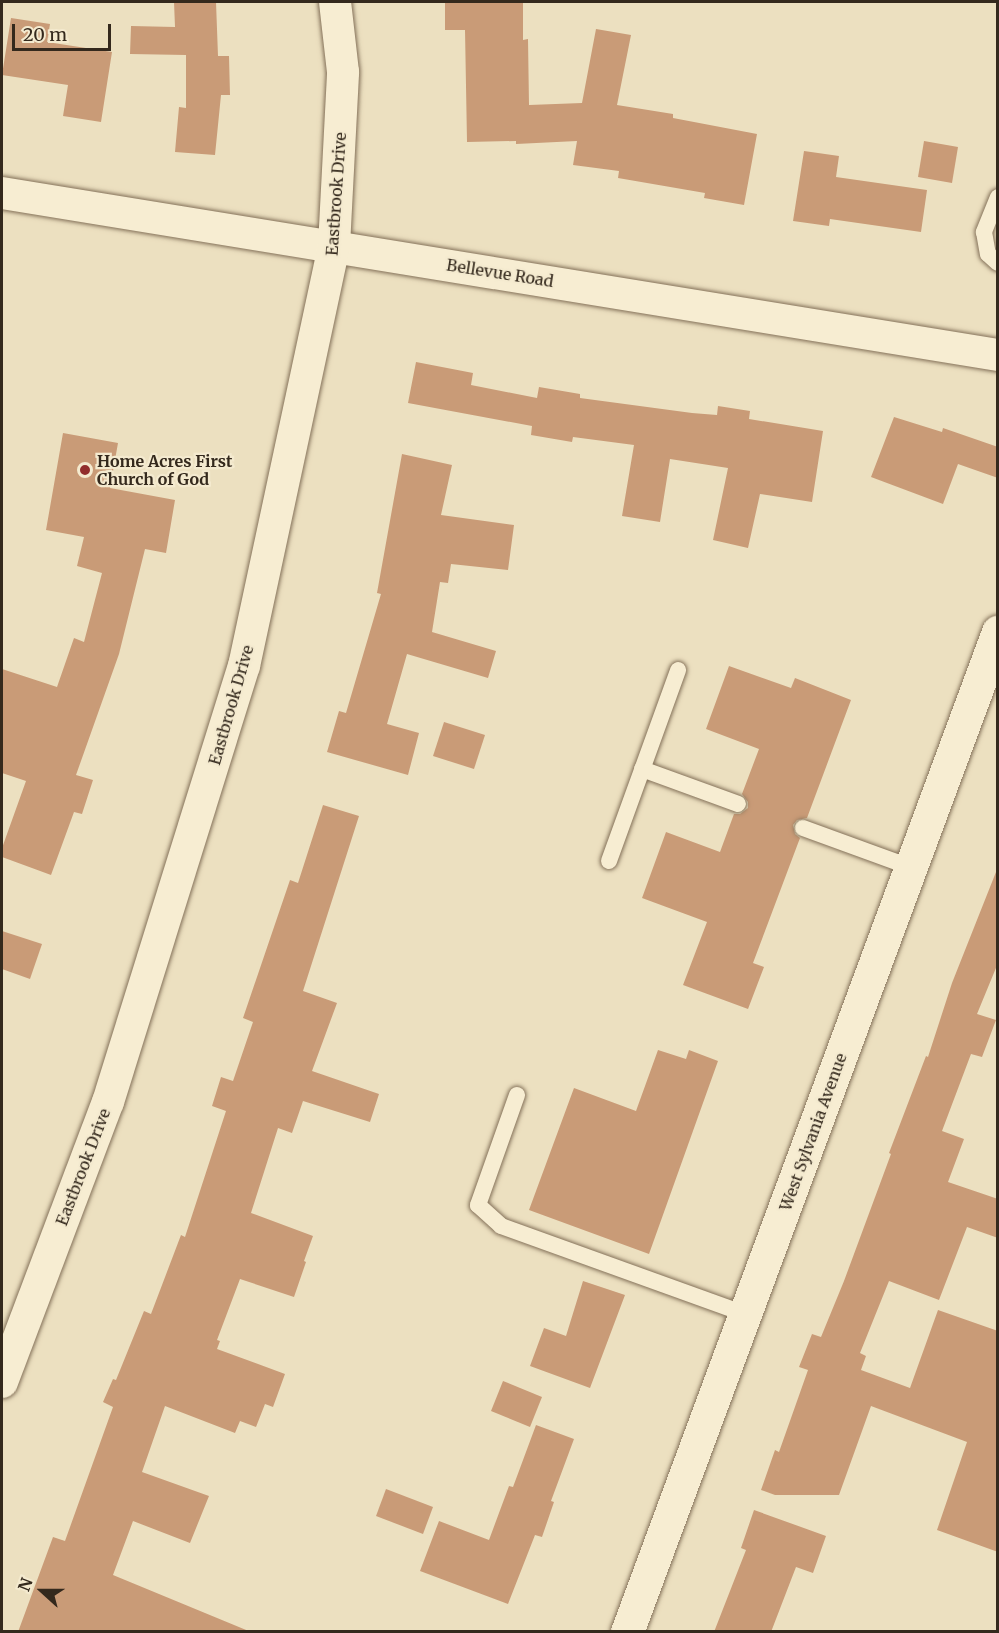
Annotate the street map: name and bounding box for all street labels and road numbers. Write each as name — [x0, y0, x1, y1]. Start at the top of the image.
street label: Eastbrook Drive — [322, 132, 350, 256]
street label: Bellevue Road — [445, 255, 555, 291]
street label: Eastbrook Drive — [205, 643, 257, 767]
street label: West Sylvania Avenue — [776, 1051, 850, 1213]
street label: Eastbrook Drive — [52, 1106, 114, 1228]

